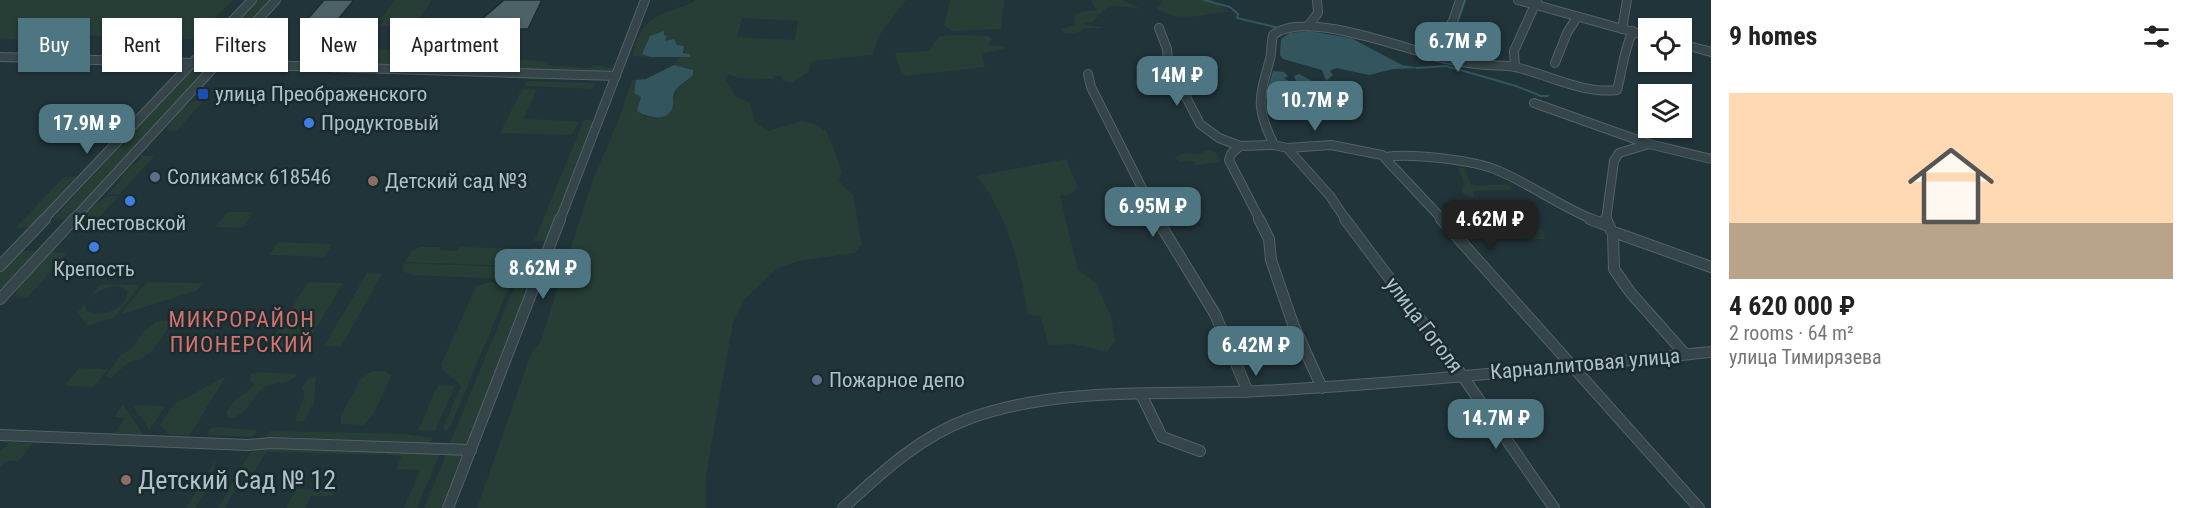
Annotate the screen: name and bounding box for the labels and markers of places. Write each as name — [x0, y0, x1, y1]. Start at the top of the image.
pin: 6.7M ₽ — [1409, 22, 1507, 73]
pin: 14M ₽ — [1135, 56, 1219, 107]
pin: 10.7M ₽ — [1260, 81, 1370, 132]
place label: улица Преображенского — [215, 82, 427, 106]
marker: улица Преображенского — [196, 87, 210, 101]
pin: 17.9M ₽ — [32, 104, 142, 155]
place label: Продуктовый — [321, 111, 439, 135]
marker: Продуктовый — [302, 116, 316, 130]
place label: Соликамск 618546 — [167, 165, 331, 189]
place label: Детский сад №3 — [385, 169, 528, 193]
marker: Соликамск 618546 — [148, 170, 162, 184]
marker: Детский сад №3 — [366, 174, 380, 188]
pin: 6.95M ₽ — [1098, 187, 1208, 238]
marker: Клестовской — [123, 194, 137, 208]
pin: 4.62M ₽ — [1435, 200, 1545, 251]
place label: Клестовской — [74, 211, 186, 235]
marker: Крепость — [87, 240, 101, 254]
pin: 8.62M ₽ — [488, 249, 598, 300]
place label: Крепость — [53, 257, 135, 281]
pin: 6.42M ₽ — [1201, 326, 1311, 377]
place label: Пожарное депо — [829, 368, 965, 392]
marker: Пожарное депо — [810, 373, 824, 387]
pin: 14.7M ₽ — [1441, 399, 1551, 450]
place label: Детский Сад № 12 — [138, 465, 336, 495]
marker: Детский Сад № 12 — [119, 473, 133, 487]

